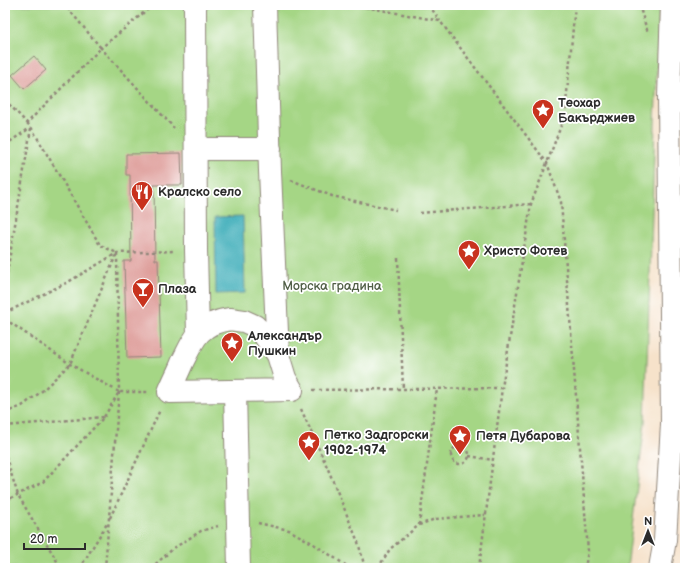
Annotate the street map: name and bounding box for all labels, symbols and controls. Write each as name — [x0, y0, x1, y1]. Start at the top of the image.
place label: Теохар Бакърджиев — [558, 95, 635, 126]
place icon: Теохар Бакърджиев — [530, 97, 556, 130]
restaurant icon: Кралско село — [129, 179, 155, 212]
place label: Кралско село — [158, 184, 241, 200]
place icon: Христо Фотев — [456, 238, 482, 271]
place label: Христо Фотев — [483, 243, 567, 259]
bar icon: Плаза — [130, 276, 156, 309]
park label: Морска градина — [282, 278, 382, 294]
place label: Плаза — [158, 281, 197, 297]
place label: Александър Пушкин — [247, 328, 322, 359]
place icon: Александър Пушкин — [219, 330, 245, 363]
place icon: Петя Дубарова — [447, 423, 473, 456]
place label: Петко Задгорски 1902-1974 — [324, 427, 429, 458]
place label: Петя Дубарова — [476, 428, 571, 444]
place icon: Петко Задгорски 1902-1974 — [296, 429, 322, 462]
north arrow — [628, 511, 668, 551]
text: N — [644, 515, 652, 528]
scale bar — [24, 525, 85, 551]
text: 20 m — [30, 532, 57, 547]

